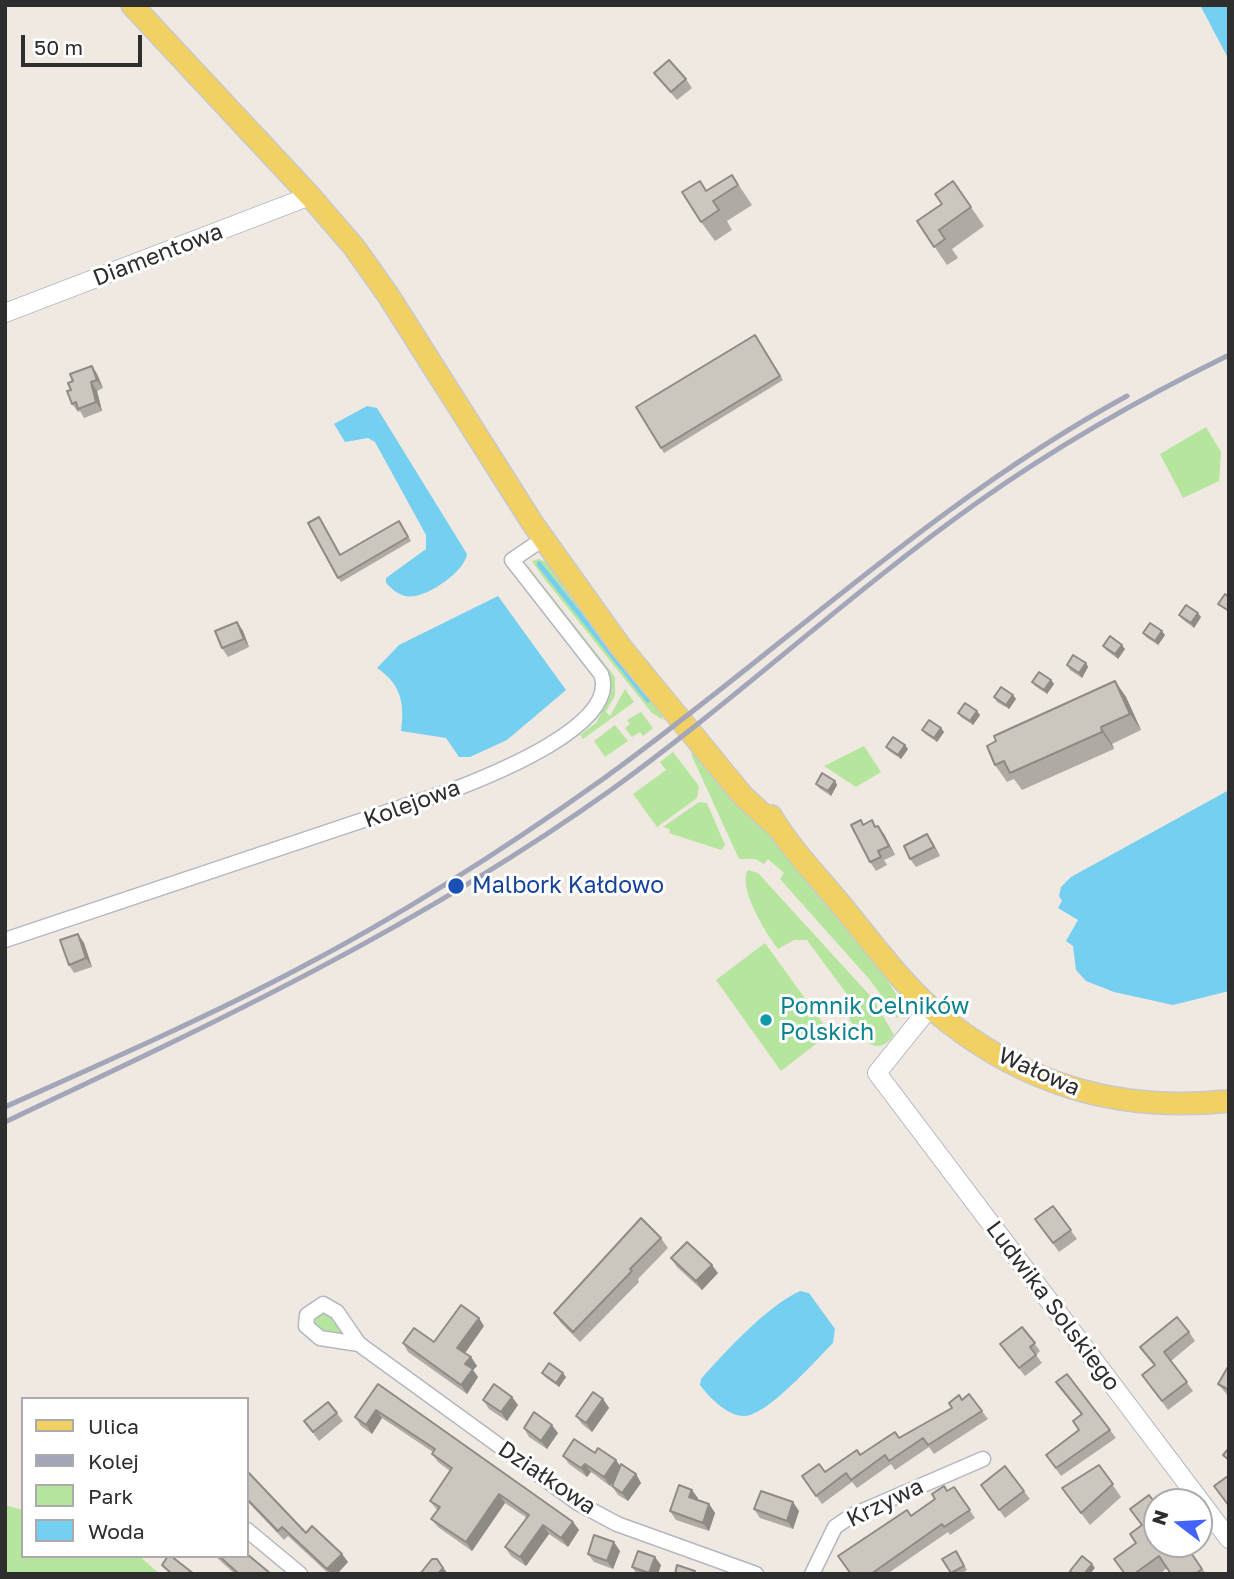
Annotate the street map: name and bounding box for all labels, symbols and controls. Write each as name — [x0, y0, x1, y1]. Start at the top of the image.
scale bar — [24, 21, 145, 65]
text: 50 m — [34, 34, 83, 60]
street label: Diamentowa — [89, 218, 227, 292]
street label: Kolejowa — [360, 774, 464, 834]
place label: Malbork Kałdowo — [472, 872, 664, 900]
marker: Malbork Kałdowo — [446, 876, 466, 896]
place label: Pomnik Celników Polskich — [780, 993, 969, 1047]
marker: Pomnik Celników Polskich — [758, 1012, 774, 1028]
street label: Wałowa — [994, 1042, 1084, 1102]
street label: Ludwika Solskiego — [980, 1216, 1126, 1396]
legend — [21, 1397, 248, 1558]
text: Ulica — [88, 1413, 139, 1439]
street label: Działkowa — [493, 1435, 601, 1521]
text: Kolej — [88, 1448, 139, 1474]
street label: Krzywa — [842, 1473, 928, 1533]
text: Park — [88, 1483, 133, 1509]
north arrow — [1143, 1488, 1213, 1558]
text: N — [1146, 1507, 1172, 1528]
text: Woda — [88, 1518, 145, 1544]

